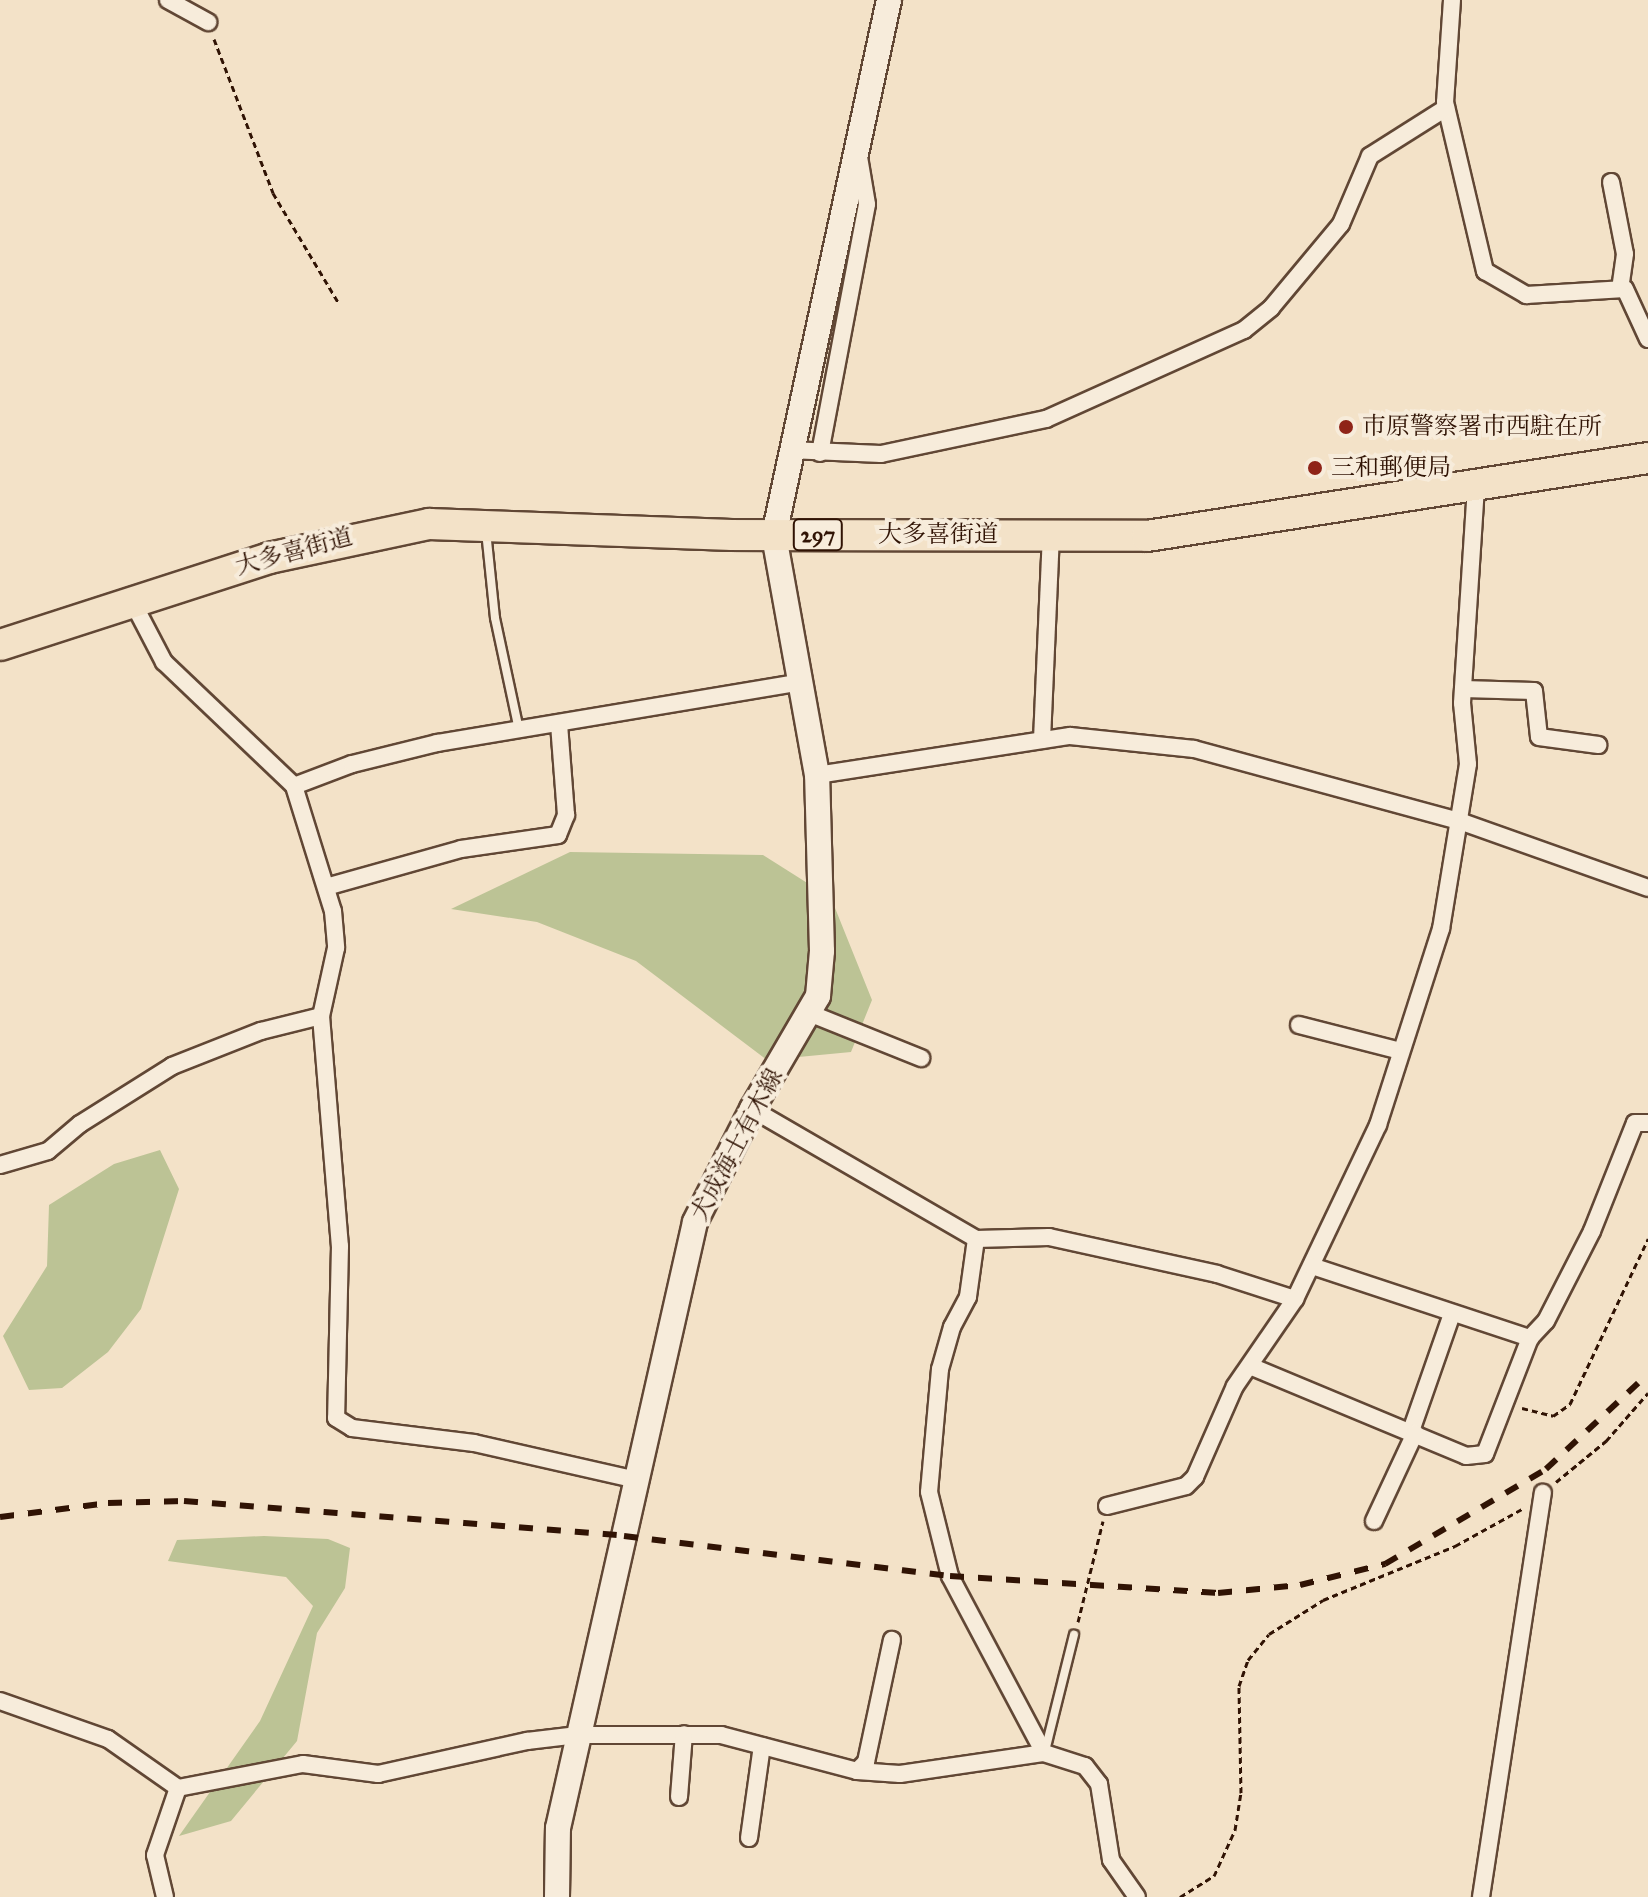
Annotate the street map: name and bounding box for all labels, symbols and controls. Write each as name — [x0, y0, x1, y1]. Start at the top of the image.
place label: 市原警察署市西駐在所 — [1362, 413, 1602, 441]
marker: 市原警察署市西駐在所 — [1337, 418, 1355, 436]
place label: 三和郵便局 — [1331, 454, 1451, 482]
marker: 三和郵便局 — [1306, 459, 1324, 477]
road number: 297 — [792, 517, 844, 553]
street label: 大多喜街道 — [878, 521, 998, 549]
street label: 大多喜街道 — [232, 523, 356, 581]
street label: 犬成海士有木線 — [685, 1064, 789, 1226]

